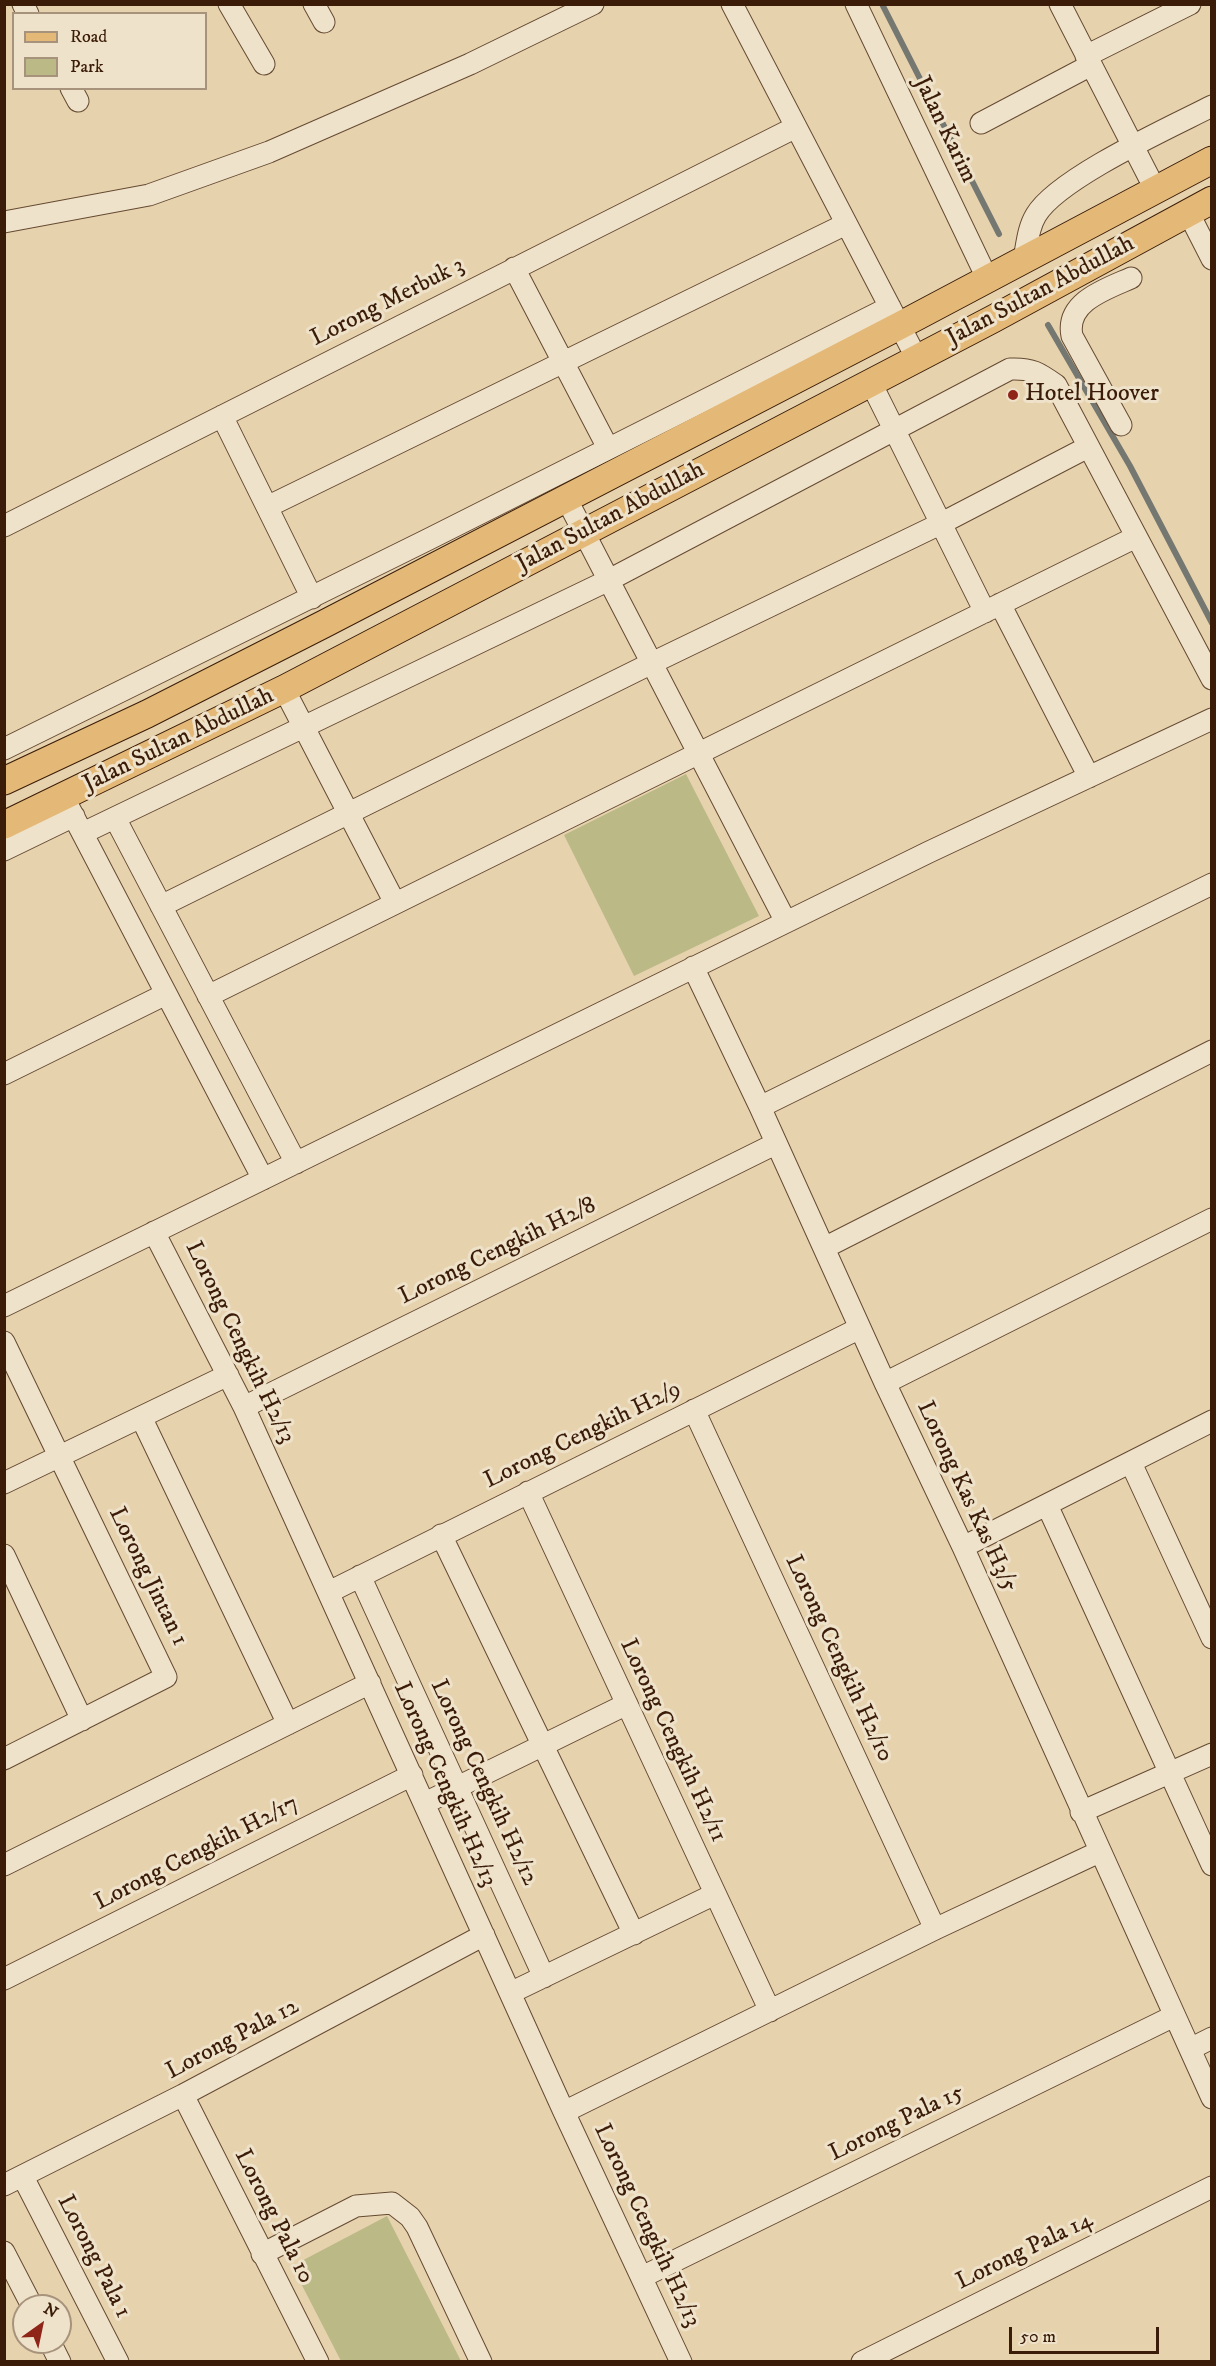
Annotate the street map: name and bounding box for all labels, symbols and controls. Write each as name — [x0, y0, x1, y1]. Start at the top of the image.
legend — [12, 12, 207, 90]
text: Road — [70, 26, 107, 48]
text: Park — [70, 56, 104, 78]
street label: Jalan Karim — [906, 72, 982, 188]
street label: Jalan Sultan Abdullah — [942, 230, 1140, 354]
street label: Lorong Merbuk 3 — [307, 252, 469, 354]
place label: Hotel Hoover — [1025, 381, 1159, 409]
marker: Hotel Hoover — [1006, 388, 1020, 402]
street label: Jalan Sultan Abdullah — [512, 456, 710, 580]
street label: Jalan Sultan Abdullah — [79, 682, 279, 800]
street label: Lorong Cengkih H2/8 — [395, 1192, 601, 1312]
street label: Lorong Cengkih H2/13 — [178, 1237, 300, 1449]
street label: Lorong Cengkih H2/9 — [480, 1376, 686, 1496]
street label: Lorong Kas Kas H3/5 — [909, 1397, 1023, 1597]
street label: Lorong Jintan 1 — [101, 1503, 193, 1651]
street label: Lorong Cengkih H2/10 — [777, 1551, 899, 1767]
street label: Lorong Cengkih H2/11 — [612, 1635, 732, 1847]
street label: Lorong Cengkih H2/12 — [423, 1675, 543, 1891]
street label: Lorong Cengkih H2/13 — [386, 1678, 502, 1892]
street label: Lorong Cengkih H2/17 — [90, 1790, 304, 1918]
street label: Lorong Pala 12 — [162, 1993, 304, 2087]
street label: Lorong Pala 15 — [825, 2079, 969, 2169]
street label: Lorong Cengkih H2/13 — [586, 2120, 706, 2332]
street label: Lorong Pala 10 — [227, 2145, 319, 2289]
street label: Lorong Pala 1 — [50, 2191, 136, 2323]
street label: Lorong Pala 14 — [952, 2207, 1098, 2297]
north arrow — [12, 2294, 72, 2354]
text: N — [40, 2299, 62, 2323]
scale bar — [1012, 2315, 1162, 2353]
text: 50 m — [1020, 2326, 1056, 2348]

